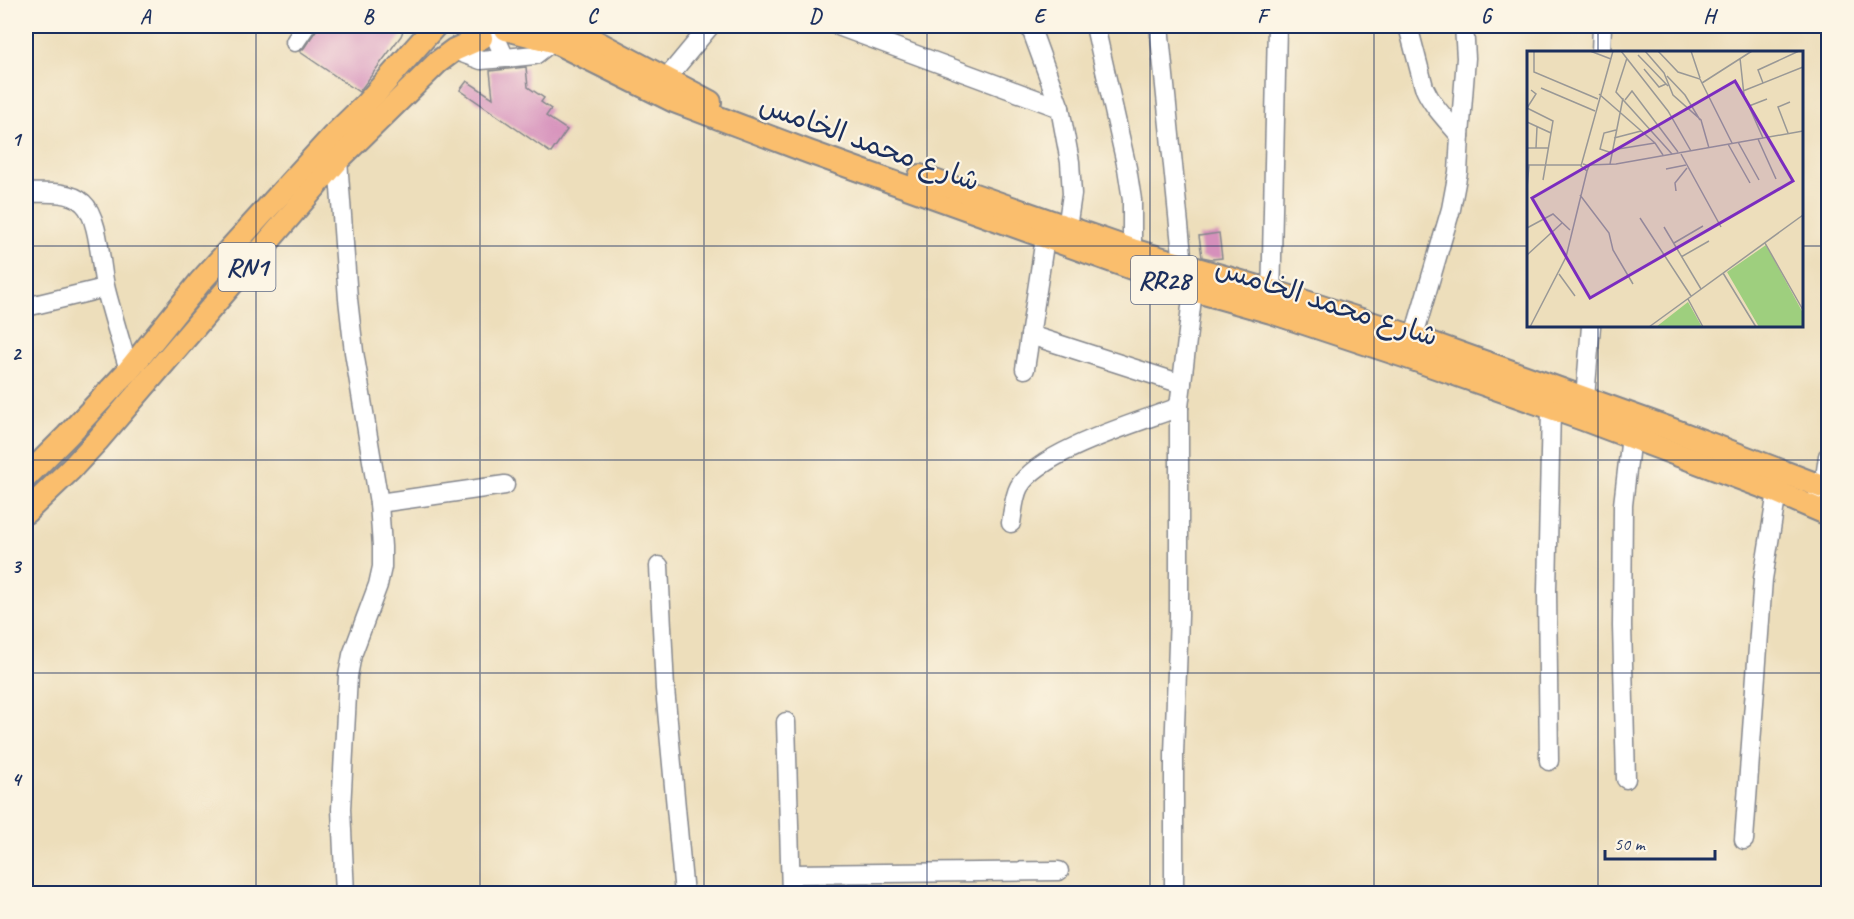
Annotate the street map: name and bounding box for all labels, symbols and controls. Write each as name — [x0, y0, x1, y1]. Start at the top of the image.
text: A — [140, 4, 152, 29]
text: B — [363, 4, 375, 29]
text: C — [587, 4, 599, 29]
text: D — [809, 4, 823, 29]
text: E — [1034, 4, 1048, 29]
text: F — [1257, 4, 1271, 29]
text: G — [1481, 4, 1494, 29]
text: H — [1703, 4, 1718, 29]
inset map — [1527, 51, 1803, 327]
street label: شارع محمد الخامس — [754, 86, 985, 200]
text: 1 — [12, 127, 23, 152]
road number: RN1 — [218, 243, 276, 291]
street label: شارع محمد الخامس — [1211, 249, 1442, 356]
road number: RR28 — [1131, 256, 1197, 304]
text: 2 — [12, 341, 23, 366]
text: 3 — [12, 554, 23, 579]
text: 4 — [12, 767, 24, 792]
scale bar — [1605, 823, 1714, 861]
text: 50 m — [1614, 833, 1647, 855]

